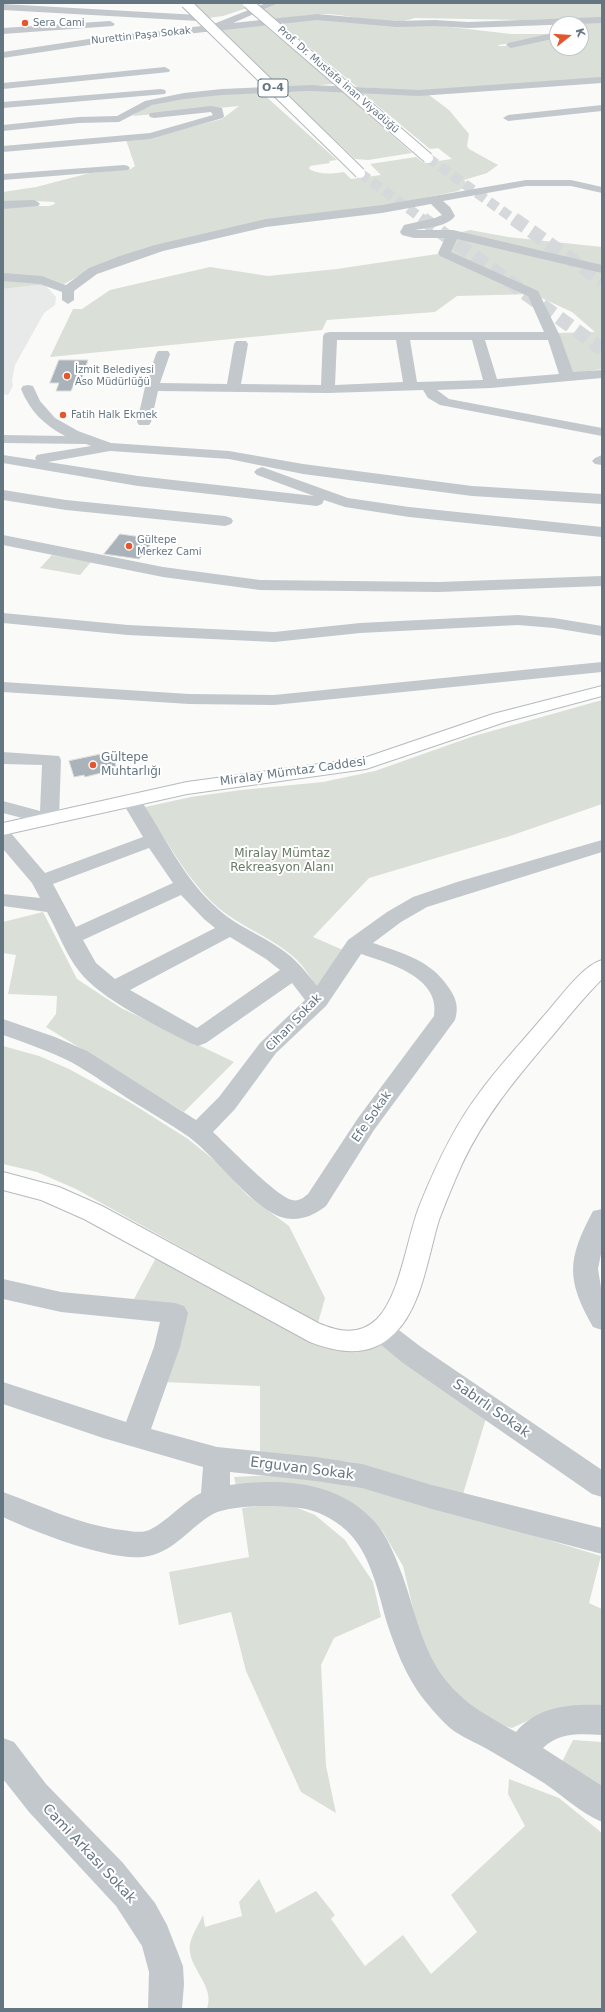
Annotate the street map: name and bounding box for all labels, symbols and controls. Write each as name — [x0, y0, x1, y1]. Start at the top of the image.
north arrow — [549, 16, 589, 56]
place label: Sera Cami — [33, 17, 85, 29]
marker: Sera Cami — [20, 18, 30, 28]
street label: Prof. Dr. Mustafa İnan Viyadüğü — [275, 24, 401, 136]
street label: Nurettin Paşa Sokak — [91, 25, 191, 47]
text: K — [573, 27, 587, 39]
road number: O-4 — [258, 79, 288, 97]
place label: İzmit Belediyesi Aso Müdürlüğü — [75, 364, 154, 388]
marker: İzmit Belediyesi Aso Müdürlüğü — [62, 371, 72, 381]
place label: Fatih Halk Ekmek — [71, 409, 157, 421]
marker: Fatih Halk Ekmek — [58, 410, 68, 420]
place label: Gültepe Merkez Cami — [137, 534, 202, 558]
marker: Gültepe Merkez Cami — [124, 541, 134, 551]
place label: Gültepe Muhtarlığı — [101, 751, 161, 779]
street label: Miralay Mümtaz Caddesi — [219, 755, 367, 789]
marker: Gültepe Muhtarlığı — [88, 760, 98, 770]
park label: Miralay Mümtaz Rekreasyon Alanı — [230, 847, 334, 875]
street label: Cihan Sokak — [263, 991, 325, 1055]
street label: Efe Sokak — [349, 1089, 395, 1145]
street label: Sabırlı Sokak — [449, 1376, 533, 1442]
street label: Erguvan Sokak — [249, 1454, 355, 1484]
street label: Cami Arkası Sokak — [39, 1801, 139, 1907]

